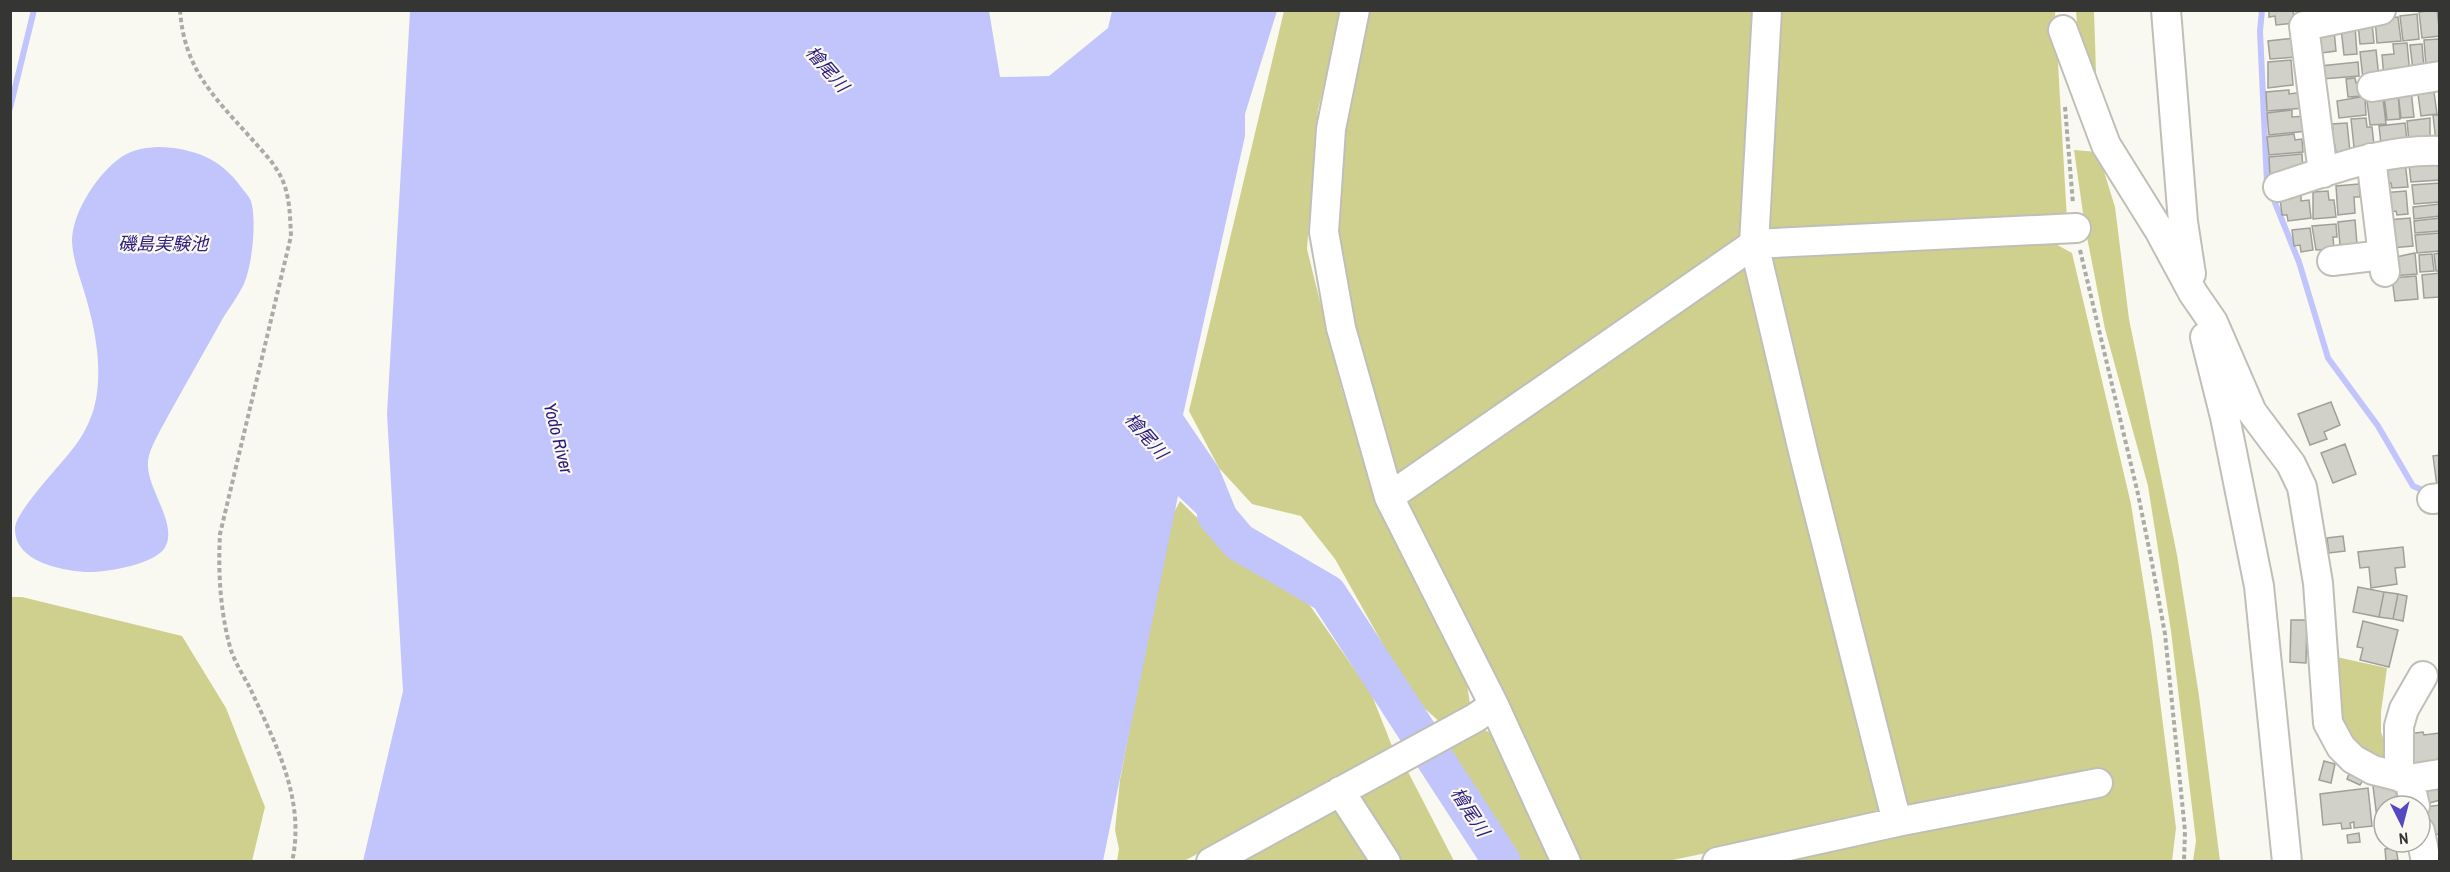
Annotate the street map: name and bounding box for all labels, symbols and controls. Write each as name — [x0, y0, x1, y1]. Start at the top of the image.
water label: 檜尾川 — [800, 40, 856, 99]
water label: 磯島実験池 — [118, 231, 210, 256]
water label: Yodo River — [538, 400, 580, 477]
water label: 檜尾川 — [1119, 407, 1175, 466]
water label: 檜尾川 — [1445, 782, 1497, 843]
north arrow — [2372, 794, 2432, 854]
text: N — [2398, 827, 2409, 850]

